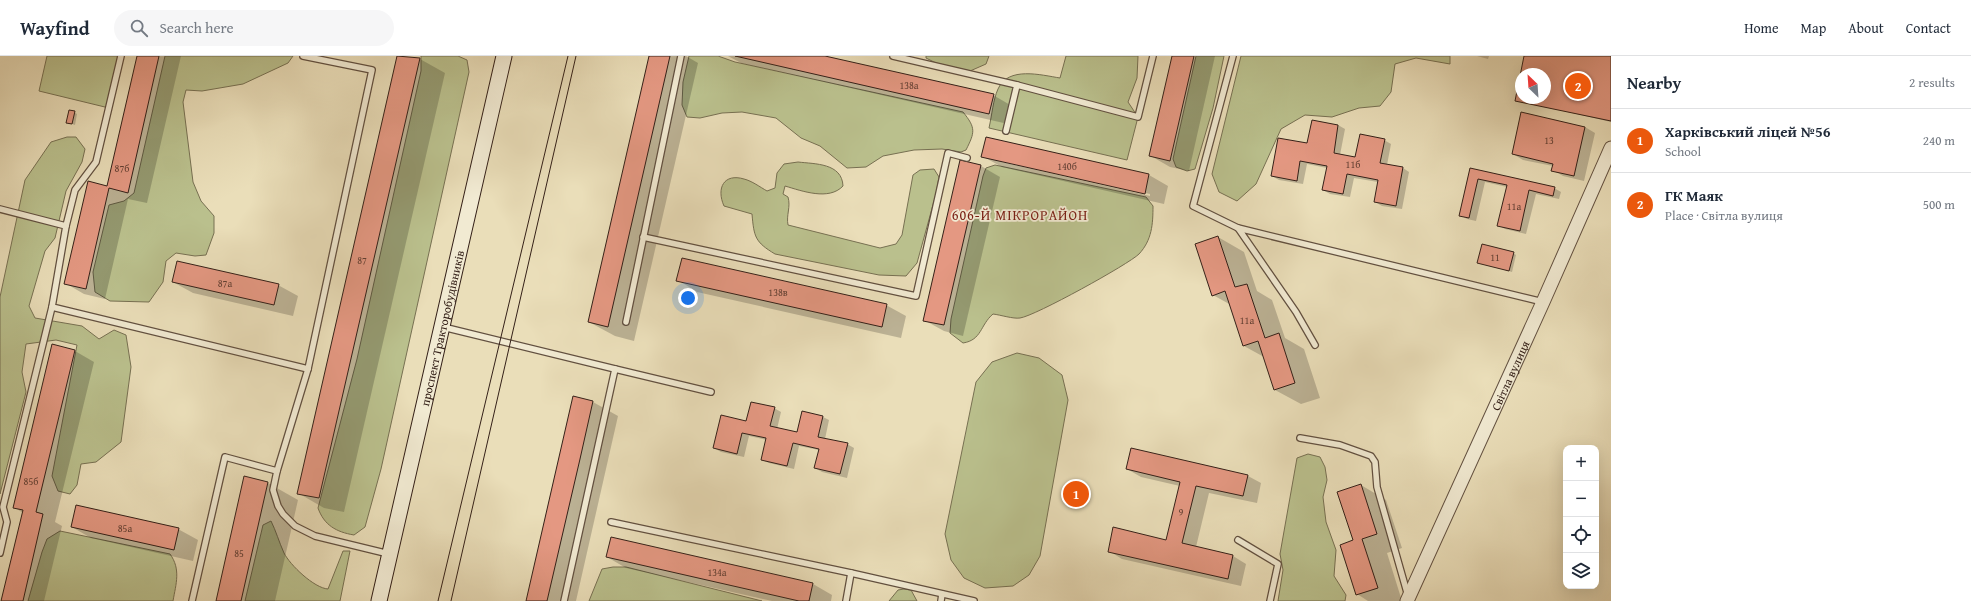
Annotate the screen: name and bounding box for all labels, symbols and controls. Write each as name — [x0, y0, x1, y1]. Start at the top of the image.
search box — [114, 10, 394, 46]
text: Wayfind — [20, 14, 90, 42]
icon: search — [128, 17, 150, 39]
text: Search here — [160, 17, 234, 38]
text: Home — [1744, 18, 1779, 38]
text: Map — [1801, 18, 1826, 38]
text: About — [1848, 18, 1884, 38]
text: Contact — [1906, 18, 1951, 38]
north arrow — [1515, 68, 1551, 104]
text: Nearby — [1627, 70, 1681, 95]
pin: 2 — [1565, 71, 1591, 101]
text: 2 results — [1909, 73, 1955, 92]
house number: 138а — [899, 78, 919, 93]
text: Харківський ліцей №56 — [1665, 121, 1831, 142]
text: 1 — [1637, 131, 1643, 150]
text: 240 m — [1923, 131, 1955, 150]
house number: 13 — [1544, 133, 1554, 148]
text: School — [1665, 142, 1701, 161]
house number: 11б — [1346, 157, 1360, 172]
house number: 140б — [1057, 159, 1077, 174]
house number: 87б — [115, 161, 129, 176]
text: ГК Маяк — [1665, 185, 1723, 206]
text: 2 — [1637, 195, 1643, 214]
text: 500 m — [1923, 195, 1955, 214]
house number: 11а — [1507, 199, 1521, 214]
district label: 606-Й МІКРОРАЙОН — [952, 205, 1088, 225]
text: Place · Світла вулиця — [1665, 206, 1783, 225]
street label: проспект Тракторобудівників — [416, 248, 468, 408]
house number: 11 — [1490, 250, 1500, 265]
house number: 87 — [357, 253, 367, 268]
house number: 87а — [218, 276, 232, 291]
house number: 138в — [768, 285, 788, 300]
your location — [678, 288, 698, 308]
house number: 11а — [1240, 313, 1254, 328]
street label: Світла вулиця — [1486, 338, 1533, 413]
map controls — [1563, 445, 1599, 589]
button: + — [1563, 445, 1599, 481]
house number: 85б — [24, 474, 38, 489]
pin: 1 — [1063, 479, 1089, 509]
button: − — [1563, 481, 1599, 517]
house number: 9 — [1179, 505, 1184, 520]
button: locate — [1563, 517, 1599, 553]
house number: 85а — [118, 521, 132, 536]
house number: 85 — [234, 546, 244, 561]
button: layers — [1563, 553, 1599, 589]
house number: 134а — [707, 565, 727, 580]

